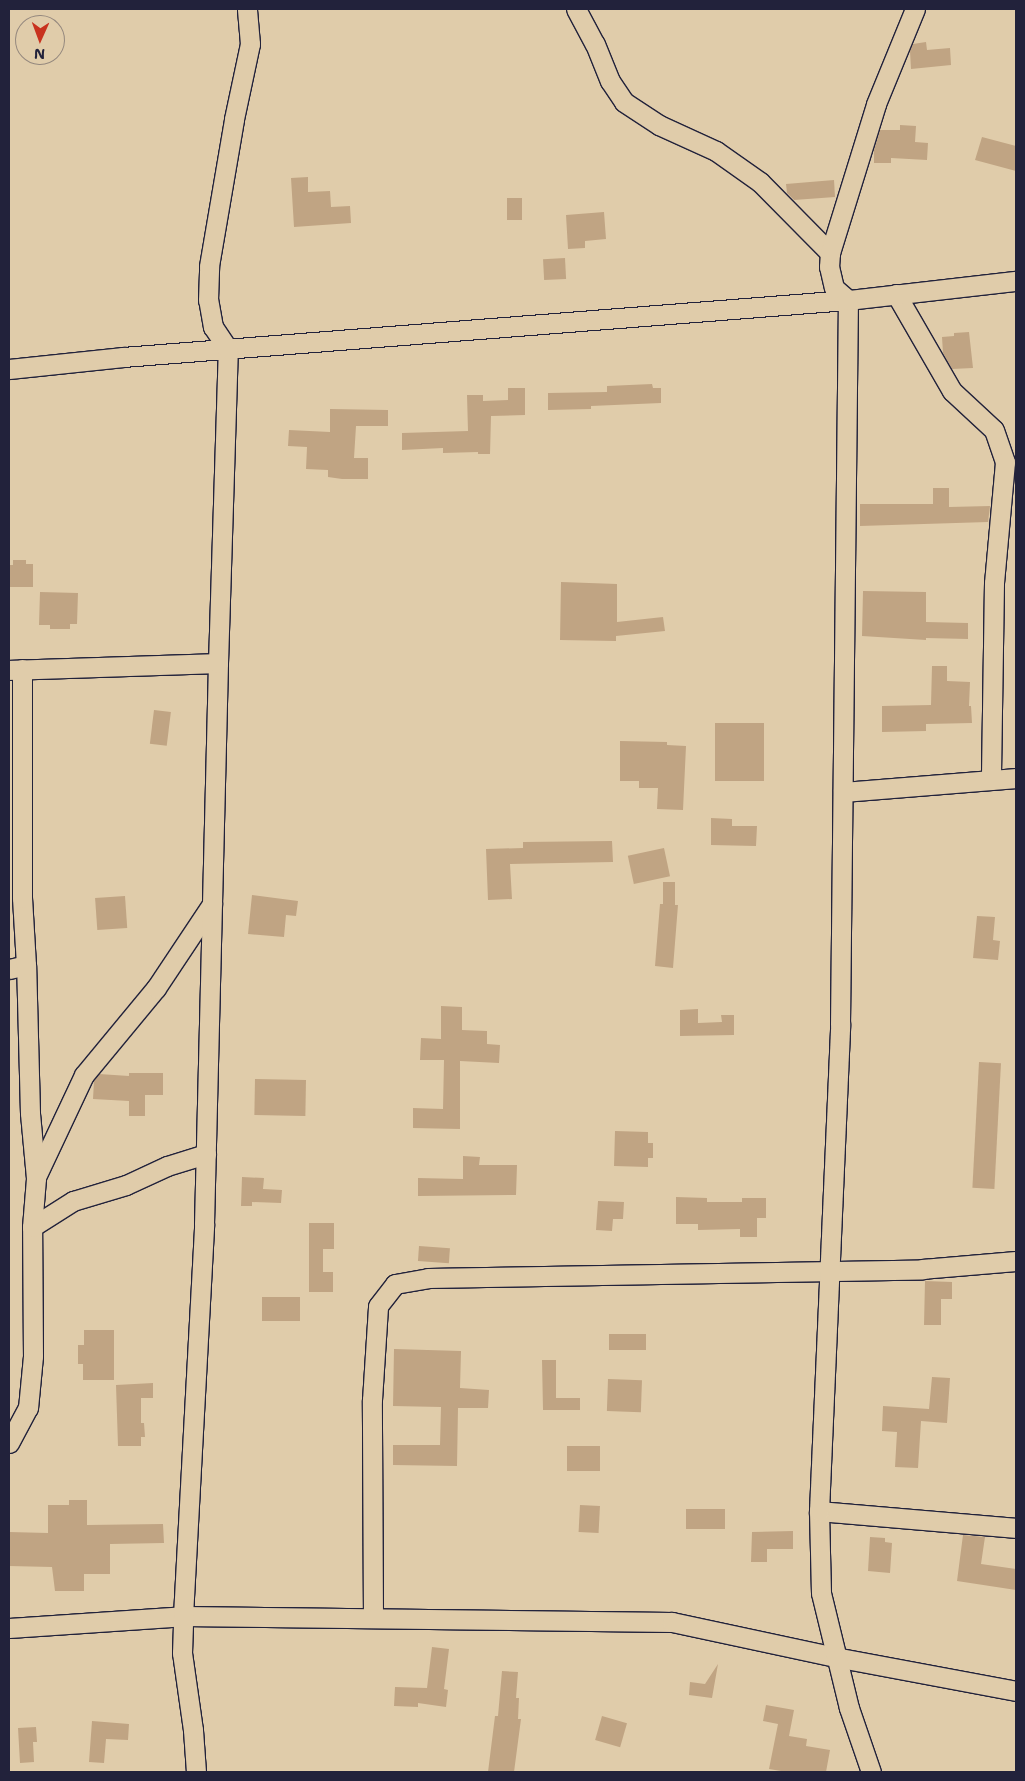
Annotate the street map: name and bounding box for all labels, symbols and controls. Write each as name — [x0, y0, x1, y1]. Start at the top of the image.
north arrow — [15, 15, 65, 65]
text: N — [34, 45, 45, 63]

